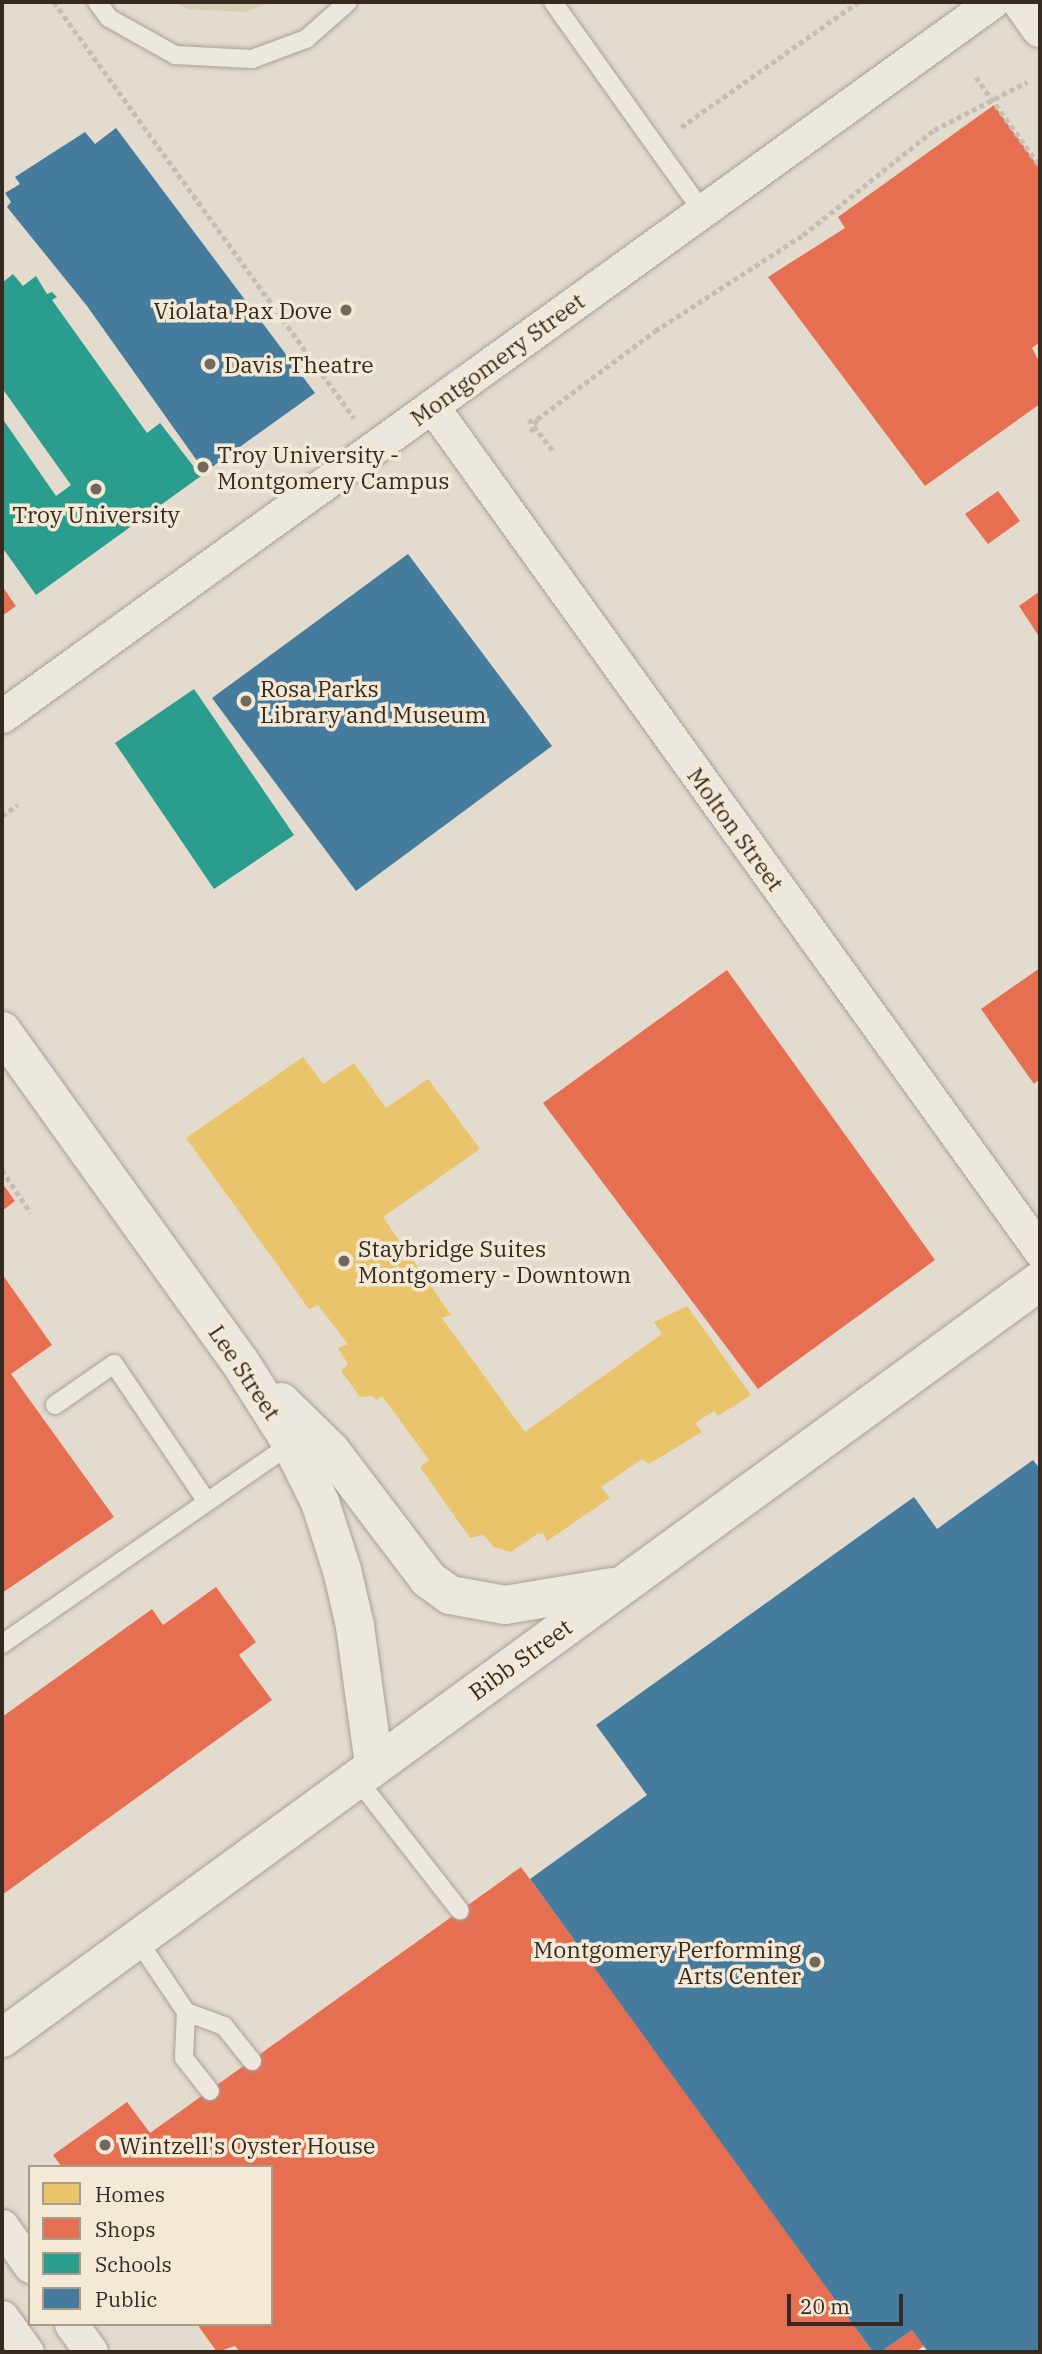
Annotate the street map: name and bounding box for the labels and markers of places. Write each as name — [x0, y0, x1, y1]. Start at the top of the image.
place label: Violata Pax Dove — [154, 296, 332, 324]
marker: Violata Pax Dove — [338, 302, 354, 318]
place label: Davis Theatre — [224, 350, 373, 378]
marker: Davis Theatre — [202, 356, 218, 372]
place label: Troy University - Montgomery Campus — [217, 440, 449, 494]
marker: Troy University - Montgomery Campus — [195, 459, 211, 475]
marker: Troy University — [88, 481, 104, 497]
place label: Troy University — [12, 500, 180, 528]
place label: Rosa Parks Library and Museum — [260, 674, 486, 728]
marker: Rosa Parks Library and Museum — [238, 693, 254, 709]
place label: Staybridge Suites Montgomery - Downtown — [358, 1234, 631, 1288]
marker: Staybridge Suites Montgomery - Downtown — [336, 1253, 352, 1269]
place label: Montgomery Performing Arts Center — [533, 1935, 801, 1989]
marker: Montgomery Performing Arts Center — [807, 1954, 823, 1970]
place label: Wintzell's Oyster House — [119, 2131, 375, 2159]
marker: Wintzell's Oyster House — [97, 2137, 113, 2153]

